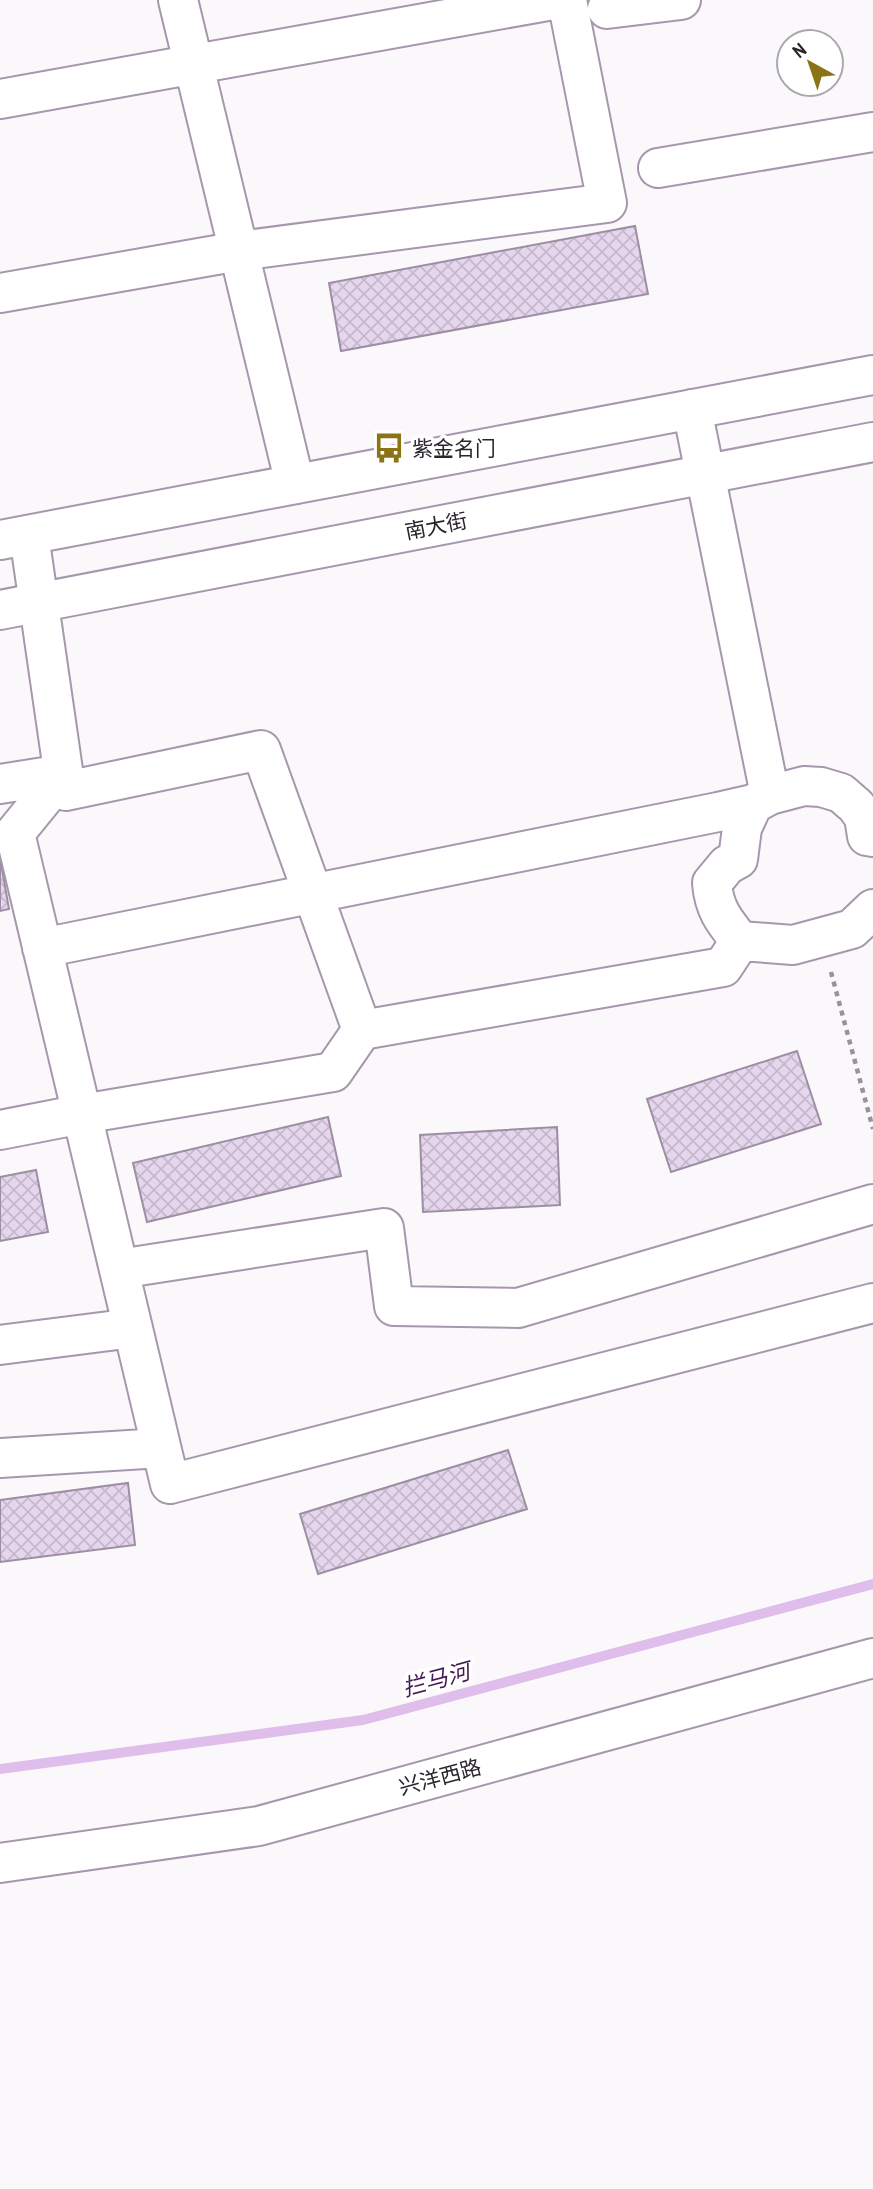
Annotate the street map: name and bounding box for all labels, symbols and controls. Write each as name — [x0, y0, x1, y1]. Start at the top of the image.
north arrow — [775, 28, 845, 98]
text: N — [786, 36, 812, 64]
bus stop icon: 紫金名门 — [372, 431, 406, 465]
place label: 紫金名门 — [412, 434, 496, 463]
street label: 南大街 — [402, 506, 470, 546]
water label: 拦马河 — [399, 1654, 477, 1703]
street label: 兴洋西路 — [396, 1752, 484, 1802]

